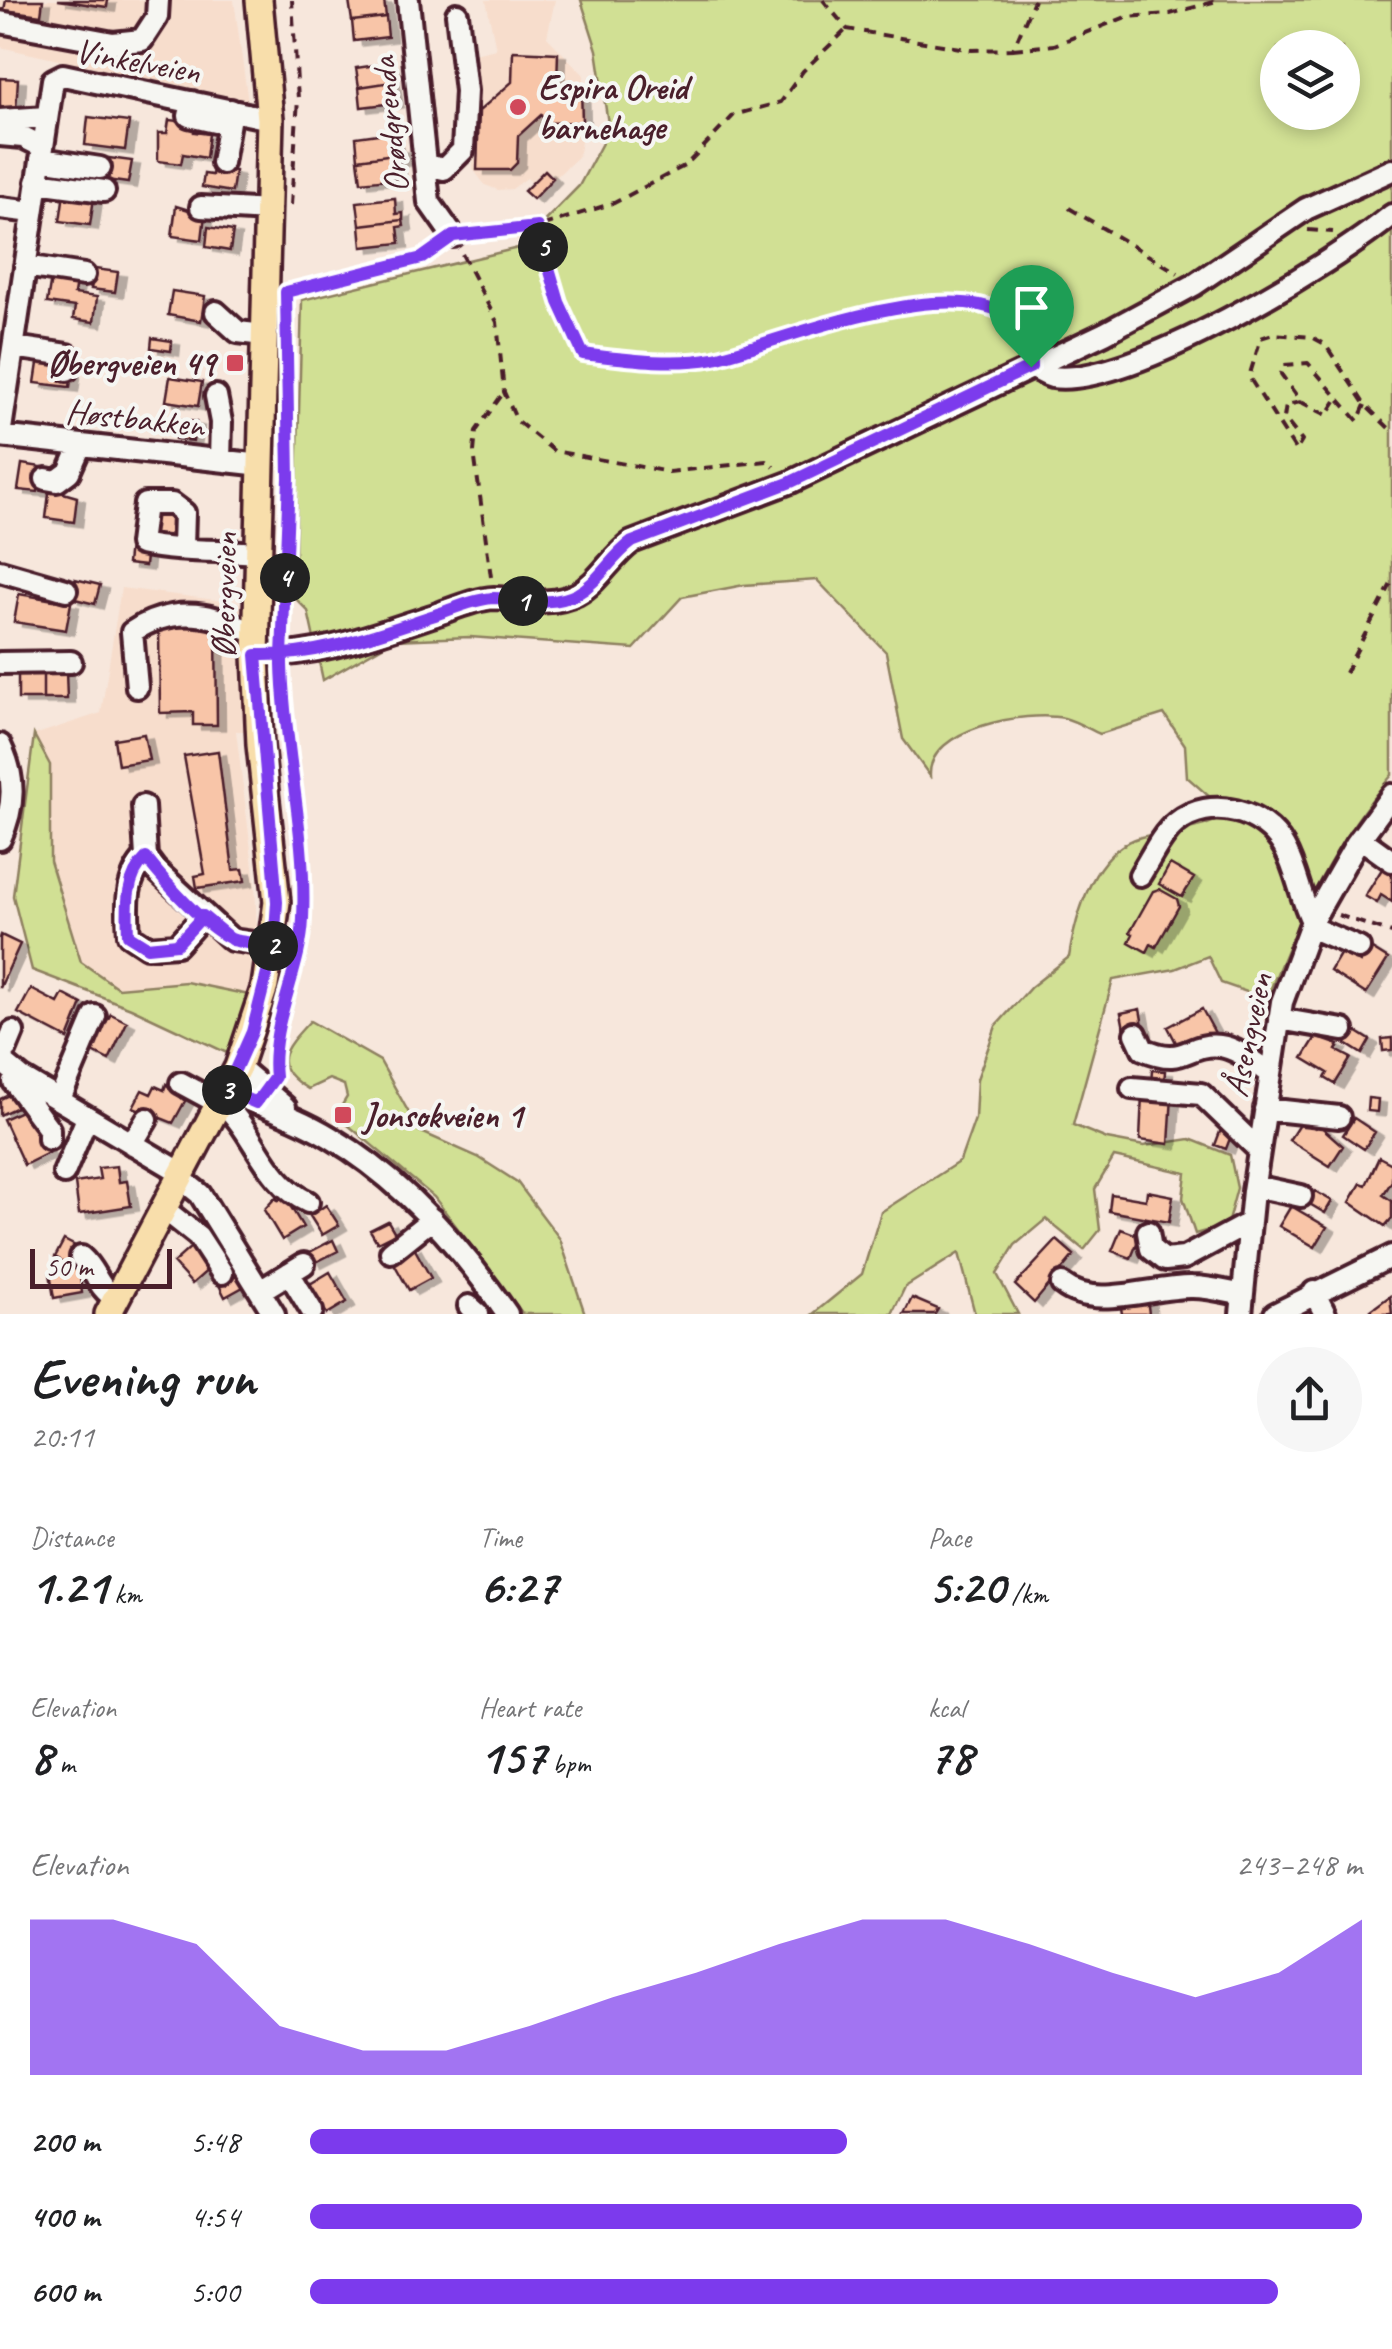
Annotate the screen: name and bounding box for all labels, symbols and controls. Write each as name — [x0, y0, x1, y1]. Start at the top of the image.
street label: Vinkelveien — [72, 28, 204, 94]
map controls — [1260, 30, 1360, 130]
button: layers — [1260, 30, 1360, 130]
street label: Orødgrenda — [360, 53, 419, 195]
place label: Espira Oreid barnehage — [538, 65, 693, 150]
marker: Espira Oreid barnehage — [507, 96, 529, 118]
pin: 5 — [518, 222, 568, 272]
text: 5 — [537, 229, 549, 264]
pin — [989, 265, 1074, 368]
icon: arrive — [1004, 280, 1059, 335]
place label: Øbergveien 49 — [48, 341, 219, 386]
marker: Øbergveien 49 — [224, 352, 246, 374]
street label: Høstbakken — [64, 388, 209, 448]
street label: Øbergveien — [200, 532, 248, 658]
pin: 4 — [260, 553, 310, 603]
text: 4 — [279, 560, 291, 595]
pin: 1 — [498, 576, 548, 626]
text: 1 — [517, 583, 529, 618]
pin: 2 — [248, 921, 298, 971]
text: 2 — [267, 928, 279, 963]
street label: Åsengveien — [1213, 969, 1283, 1101]
pin: 3 — [202, 1065, 252, 1115]
text: 3 — [221, 1072, 233, 1107]
place label: Jonsokveien 1 — [361, 1093, 526, 1138]
marker: Jonsokveien 1 — [332, 1104, 354, 1126]
scale bar — [30, 1244, 172, 1288]
text: 50 m — [45, 1249, 93, 1284]
text: Evening run — [30, 1343, 255, 1413]
button: share — [1257, 1347, 1362, 1452]
text: 20:11 — [30, 1416, 94, 1457]
text: Distance — [30, 1520, 114, 1555]
text: Time — [479, 1520, 522, 1555]
text: Pace — [928, 1520, 971, 1555]
text: 1.21 — [30, 1555, 107, 1618]
text: 6:27 — [479, 1555, 557, 1618]
text: 5:20 — [928, 1555, 1005, 1618]
text: km — [107, 1576, 142, 1611]
text: /km — [1005, 1576, 1048, 1611]
text: Elevation — [30, 1690, 116, 1725]
text: Heart rate — [479, 1690, 581, 1725]
text: kcal — [928, 1690, 965, 1725]
text: 8 — [30, 1725, 53, 1788]
text: 157 — [479, 1725, 546, 1788]
text: 78 — [928, 1725, 973, 1788]
text: m — [53, 1746, 75, 1781]
text: bpm — [546, 1746, 591, 1781]
text: Elevation — [30, 1844, 128, 1885]
text: 243–248 m — [1236, 1844, 1362, 1885]
text: 200 m — [30, 2121, 99, 2162]
text: 5:48 — [190, 2121, 240, 2162]
text: 400 m — [30, 2196, 99, 2237]
text: 4:54 — [190, 2196, 240, 2237]
text: 600 m — [30, 2271, 100, 2312]
text: 5:00 — [190, 2271, 240, 2312]

